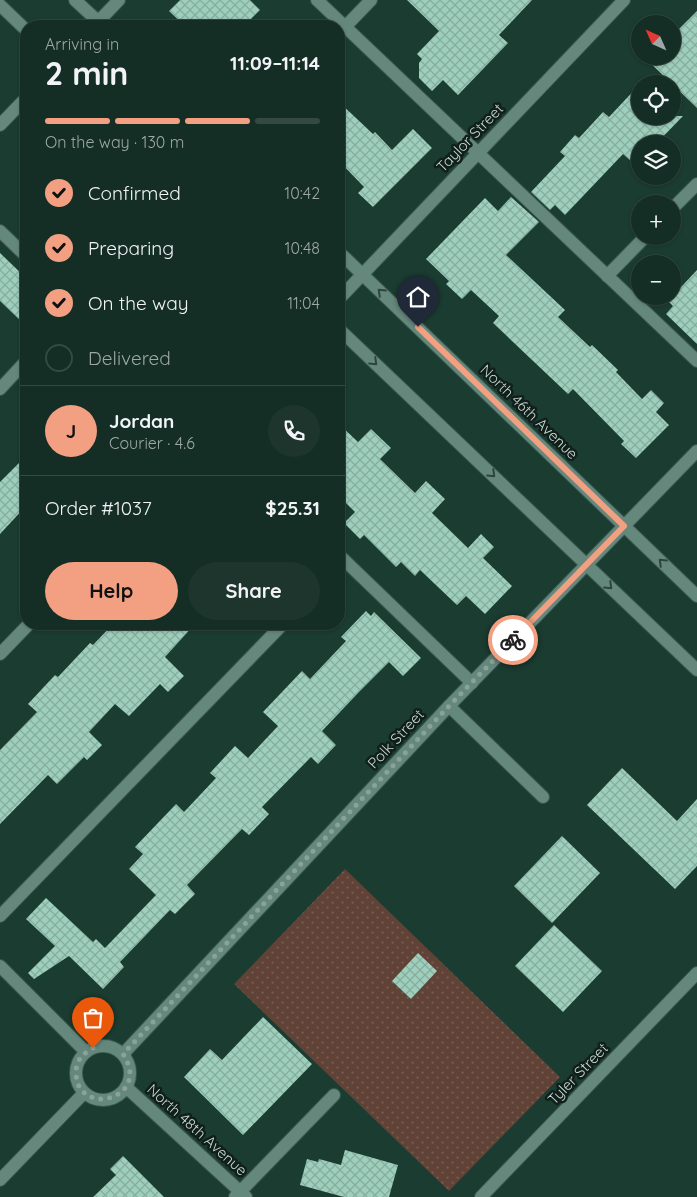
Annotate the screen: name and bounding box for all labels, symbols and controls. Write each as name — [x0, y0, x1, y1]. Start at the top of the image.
north arrow — [631, 15, 681, 65]
map controls — [631, 15, 681, 305]
text: Arriving in — [45, 34, 119, 54]
text: 11:09–11:14 — [230, 51, 320, 75]
text: 2 min — [45, 53, 128, 93]
button: locate — [631, 75, 681, 125]
street label: Taylor Street — [432, 99, 507, 176]
text: On the way · 130 m — [45, 132, 184, 152]
button: layers — [631, 135, 681, 185]
icon: check — [45, 179, 73, 207]
text: Confirmed — [88, 181, 181, 205]
text: 10:42 — [284, 183, 320, 203]
button: + — [631, 195, 681, 245]
icon: check — [45, 234, 73, 262]
text: Preparing — [88, 236, 174, 260]
text: 10:48 — [284, 238, 320, 258]
button: − — [631, 255, 681, 305]
pin — [397, 276, 439, 327]
icon: home — [404, 283, 432, 311]
icon: check — [45, 289, 73, 317]
one-way arrow — [377, 289, 386, 298]
text: On the way — [88, 291, 189, 315]
text: 11:04 — [287, 293, 320, 313]
text: Delivered — [88, 346, 171, 370]
one-way arrow — [368, 356, 377, 365]
street label: North 46th Avenue — [477, 360, 582, 463]
button: phone — [268, 405, 320, 457]
text: Jordan — [109, 409, 174, 433]
text: J — [66, 419, 76, 443]
text: Courier · 4.6 — [109, 433, 195, 453]
one-way arrow — [486, 468, 495, 477]
text: Order #1037 — [45, 496, 152, 520]
text: $25.31 — [265, 496, 320, 520]
one-way arrow — [658, 559, 667, 568]
button: Help — [45, 562, 178, 620]
button: Share — [188, 562, 320, 620]
one-way arrow — [604, 580, 613, 589]
courier — [488, 615, 538, 665]
icon: bike — [499, 626, 527, 654]
street label: Polk Street — [363, 705, 428, 772]
pin — [72, 997, 114, 1048]
icon: bag — [79, 1004, 107, 1032]
street label: Tyler Street — [543, 1039, 612, 1109]
street label: North 48th Avenue — [143, 1080, 251, 1180]

